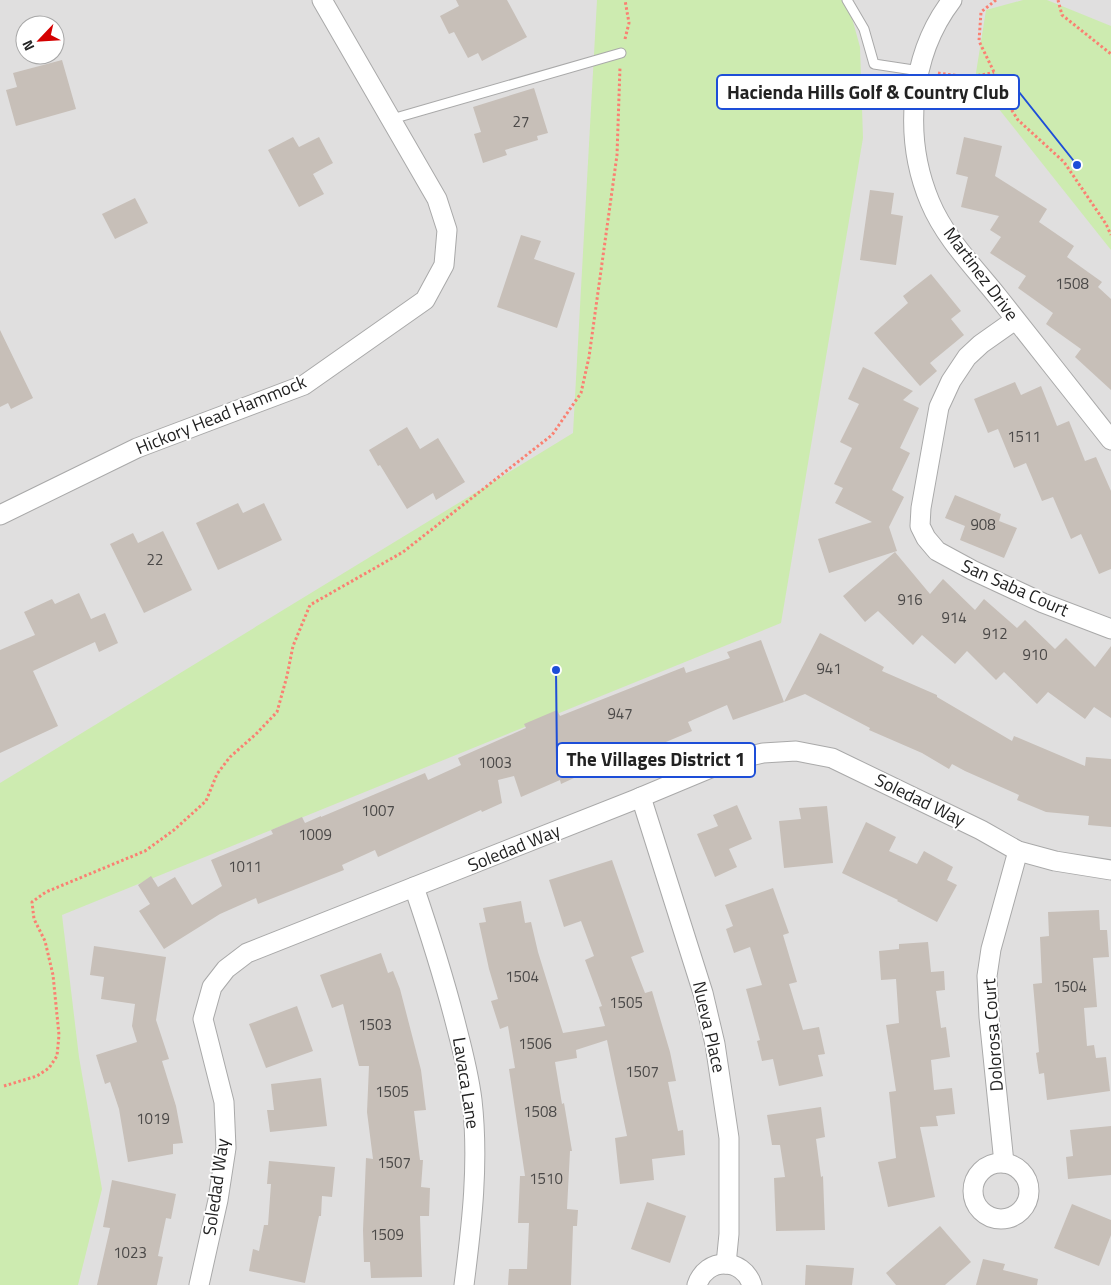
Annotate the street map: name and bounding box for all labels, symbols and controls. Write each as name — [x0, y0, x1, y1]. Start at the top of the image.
north arrow — [15, 15, 65, 65]
text: N — [16, 37, 39, 55]
callout: Hacienda Hills Golf & Country Club — [717, 75, 1019, 109]
text: Hacienda Hills Golf & Country Club — [727, 77, 1009, 106]
house number: 27 — [513, 110, 529, 133]
street label: Martinez Drive — [937, 221, 1026, 326]
house number: 1508 — [1055, 272, 1089, 295]
street label: Hickory Head Hammock — [132, 368, 310, 461]
house number: 1511 — [1007, 425, 1041, 448]
house number: 908 — [970, 513, 996, 536]
house number: 22 — [147, 548, 163, 571]
street label: San Saba Court — [957, 552, 1074, 624]
house number: 916 — [897, 588, 923, 611]
house number: 914 — [941, 606, 967, 629]
house number: 912 — [982, 622, 1008, 645]
house number: 910 — [1022, 643, 1048, 666]
house number: 941 — [816, 657, 842, 680]
house number: 947 — [607, 702, 633, 725]
callout: The Villages District 1 — [557, 743, 755, 777]
text: The Villages District 1 — [567, 744, 745, 773]
house number: 1003 — [478, 751, 512, 774]
street label: Soledad Way — [870, 766, 970, 833]
house number: 1007 — [361, 799, 395, 822]
street label: Soledad Way — [463, 817, 564, 878]
house number: 1009 — [298, 823, 332, 846]
house number: 1011 — [228, 855, 262, 878]
house number: 1504 — [505, 965, 539, 988]
house number: 1504 — [1053, 975, 1087, 998]
street label: Dolorosa Court — [975, 977, 1010, 1092]
street label: Nueva Place — [686, 979, 733, 1075]
house number: 1505 — [609, 991, 643, 1014]
house number: 1503 — [358, 1013, 392, 1036]
house number: 1506 — [518, 1032, 552, 1055]
street label: Lavaca Lane — [446, 1035, 487, 1131]
house number: 1507 — [625, 1060, 659, 1083]
house number: 1505 — [375, 1080, 409, 1103]
house number: 1508 — [523, 1100, 557, 1123]
house number: 1019 — [136, 1107, 170, 1130]
street label: Soledad Way — [195, 1136, 236, 1237]
house number: 1507 — [377, 1151, 411, 1174]
house number: 1510 — [529, 1167, 563, 1190]
house number: 1509 — [370, 1223, 404, 1246]
house number: 1023 — [113, 1241, 147, 1264]

